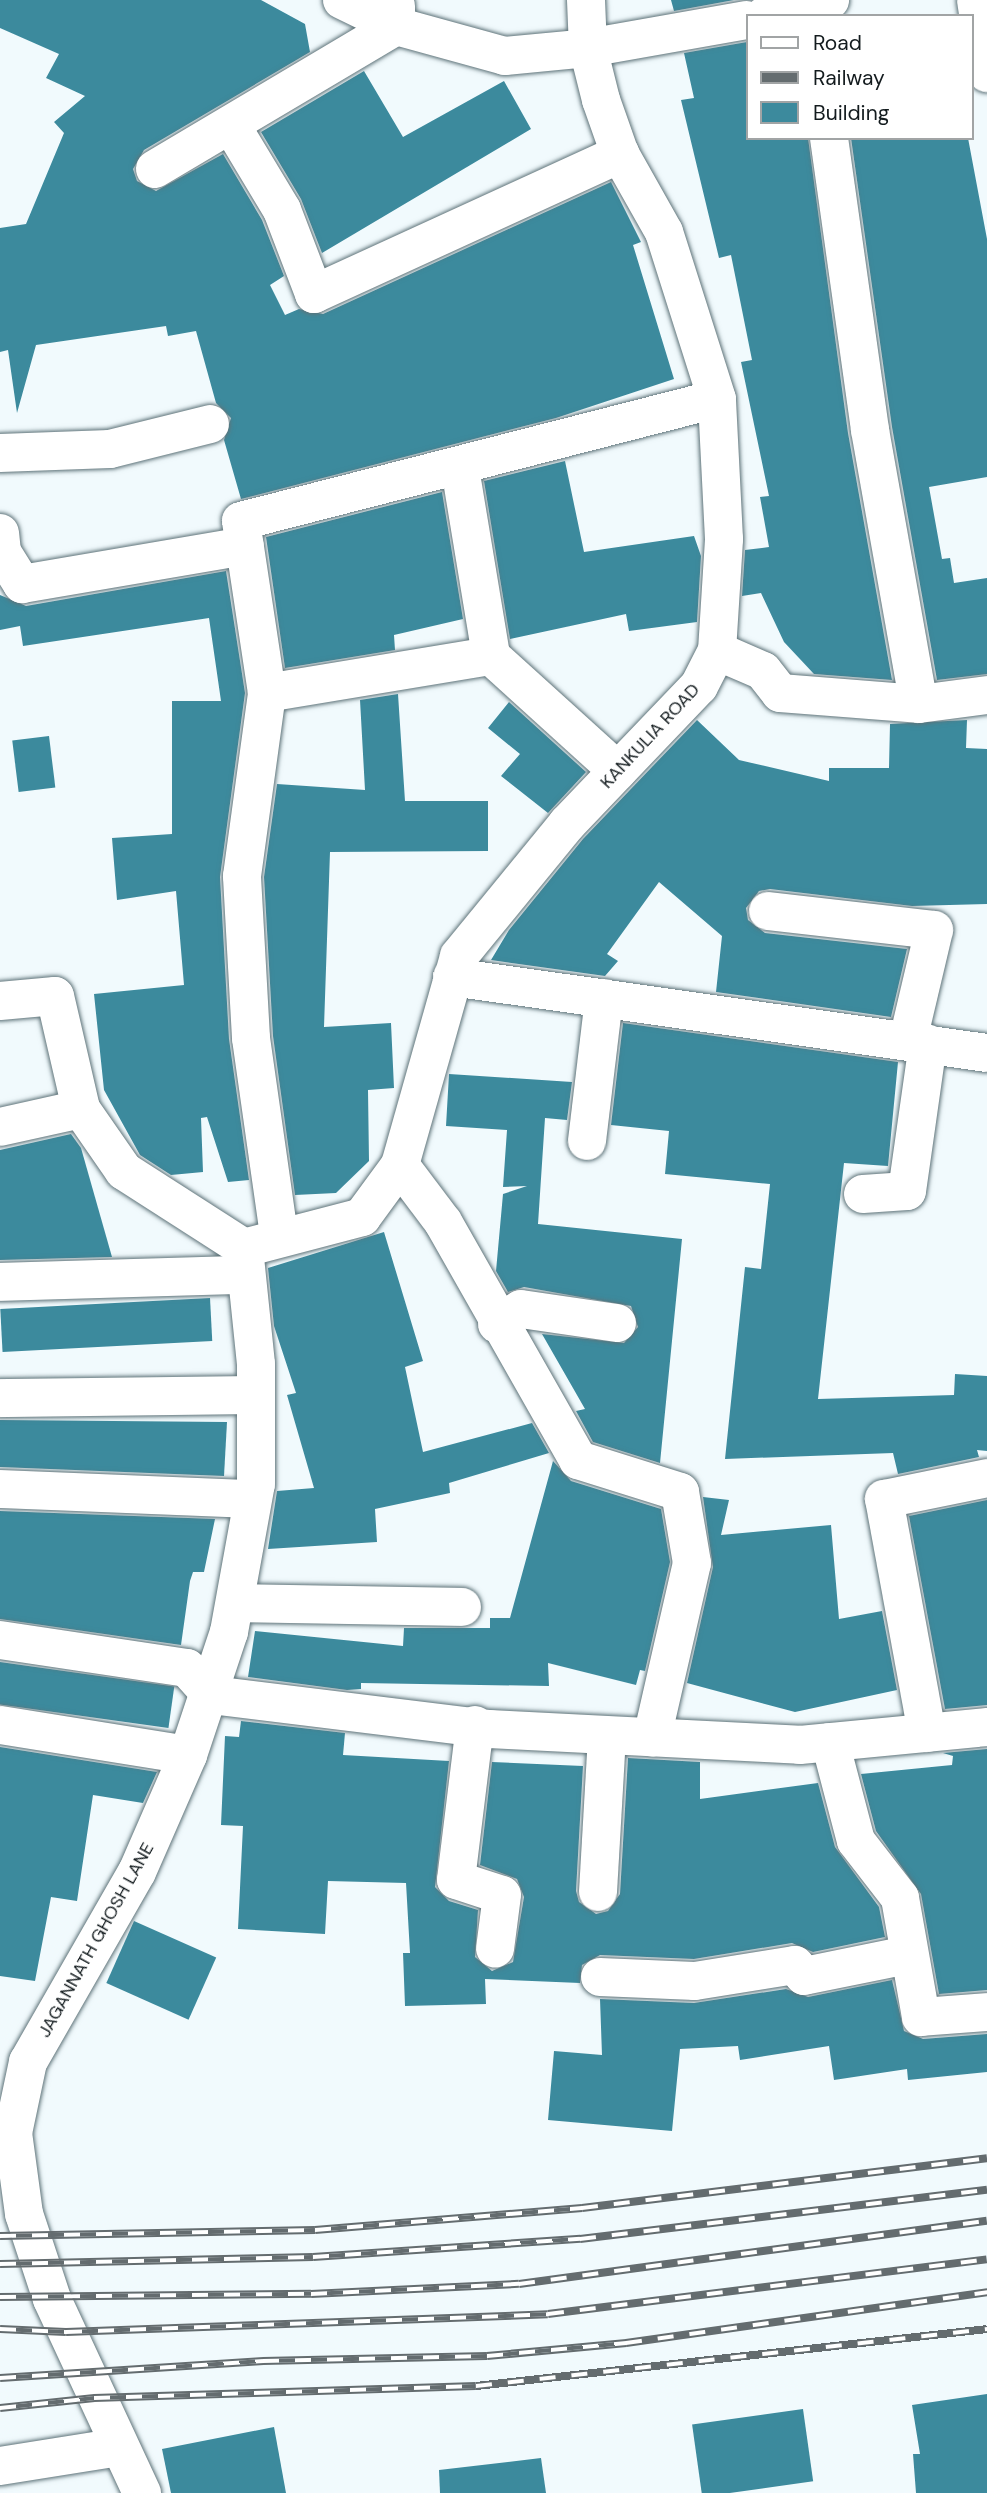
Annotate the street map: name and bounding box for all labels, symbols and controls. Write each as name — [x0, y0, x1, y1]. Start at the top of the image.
legend — [746, 14, 973, 140]
text: Road — [813, 29, 862, 57]
text: Railway — [813, 64, 885, 92]
text: Building — [813, 99, 889, 127]
street label: KANKULIA ROAD — [596, 679, 704, 793]
street label: JAGANNATH GHOSH LANE — [33, 1839, 159, 2041]

